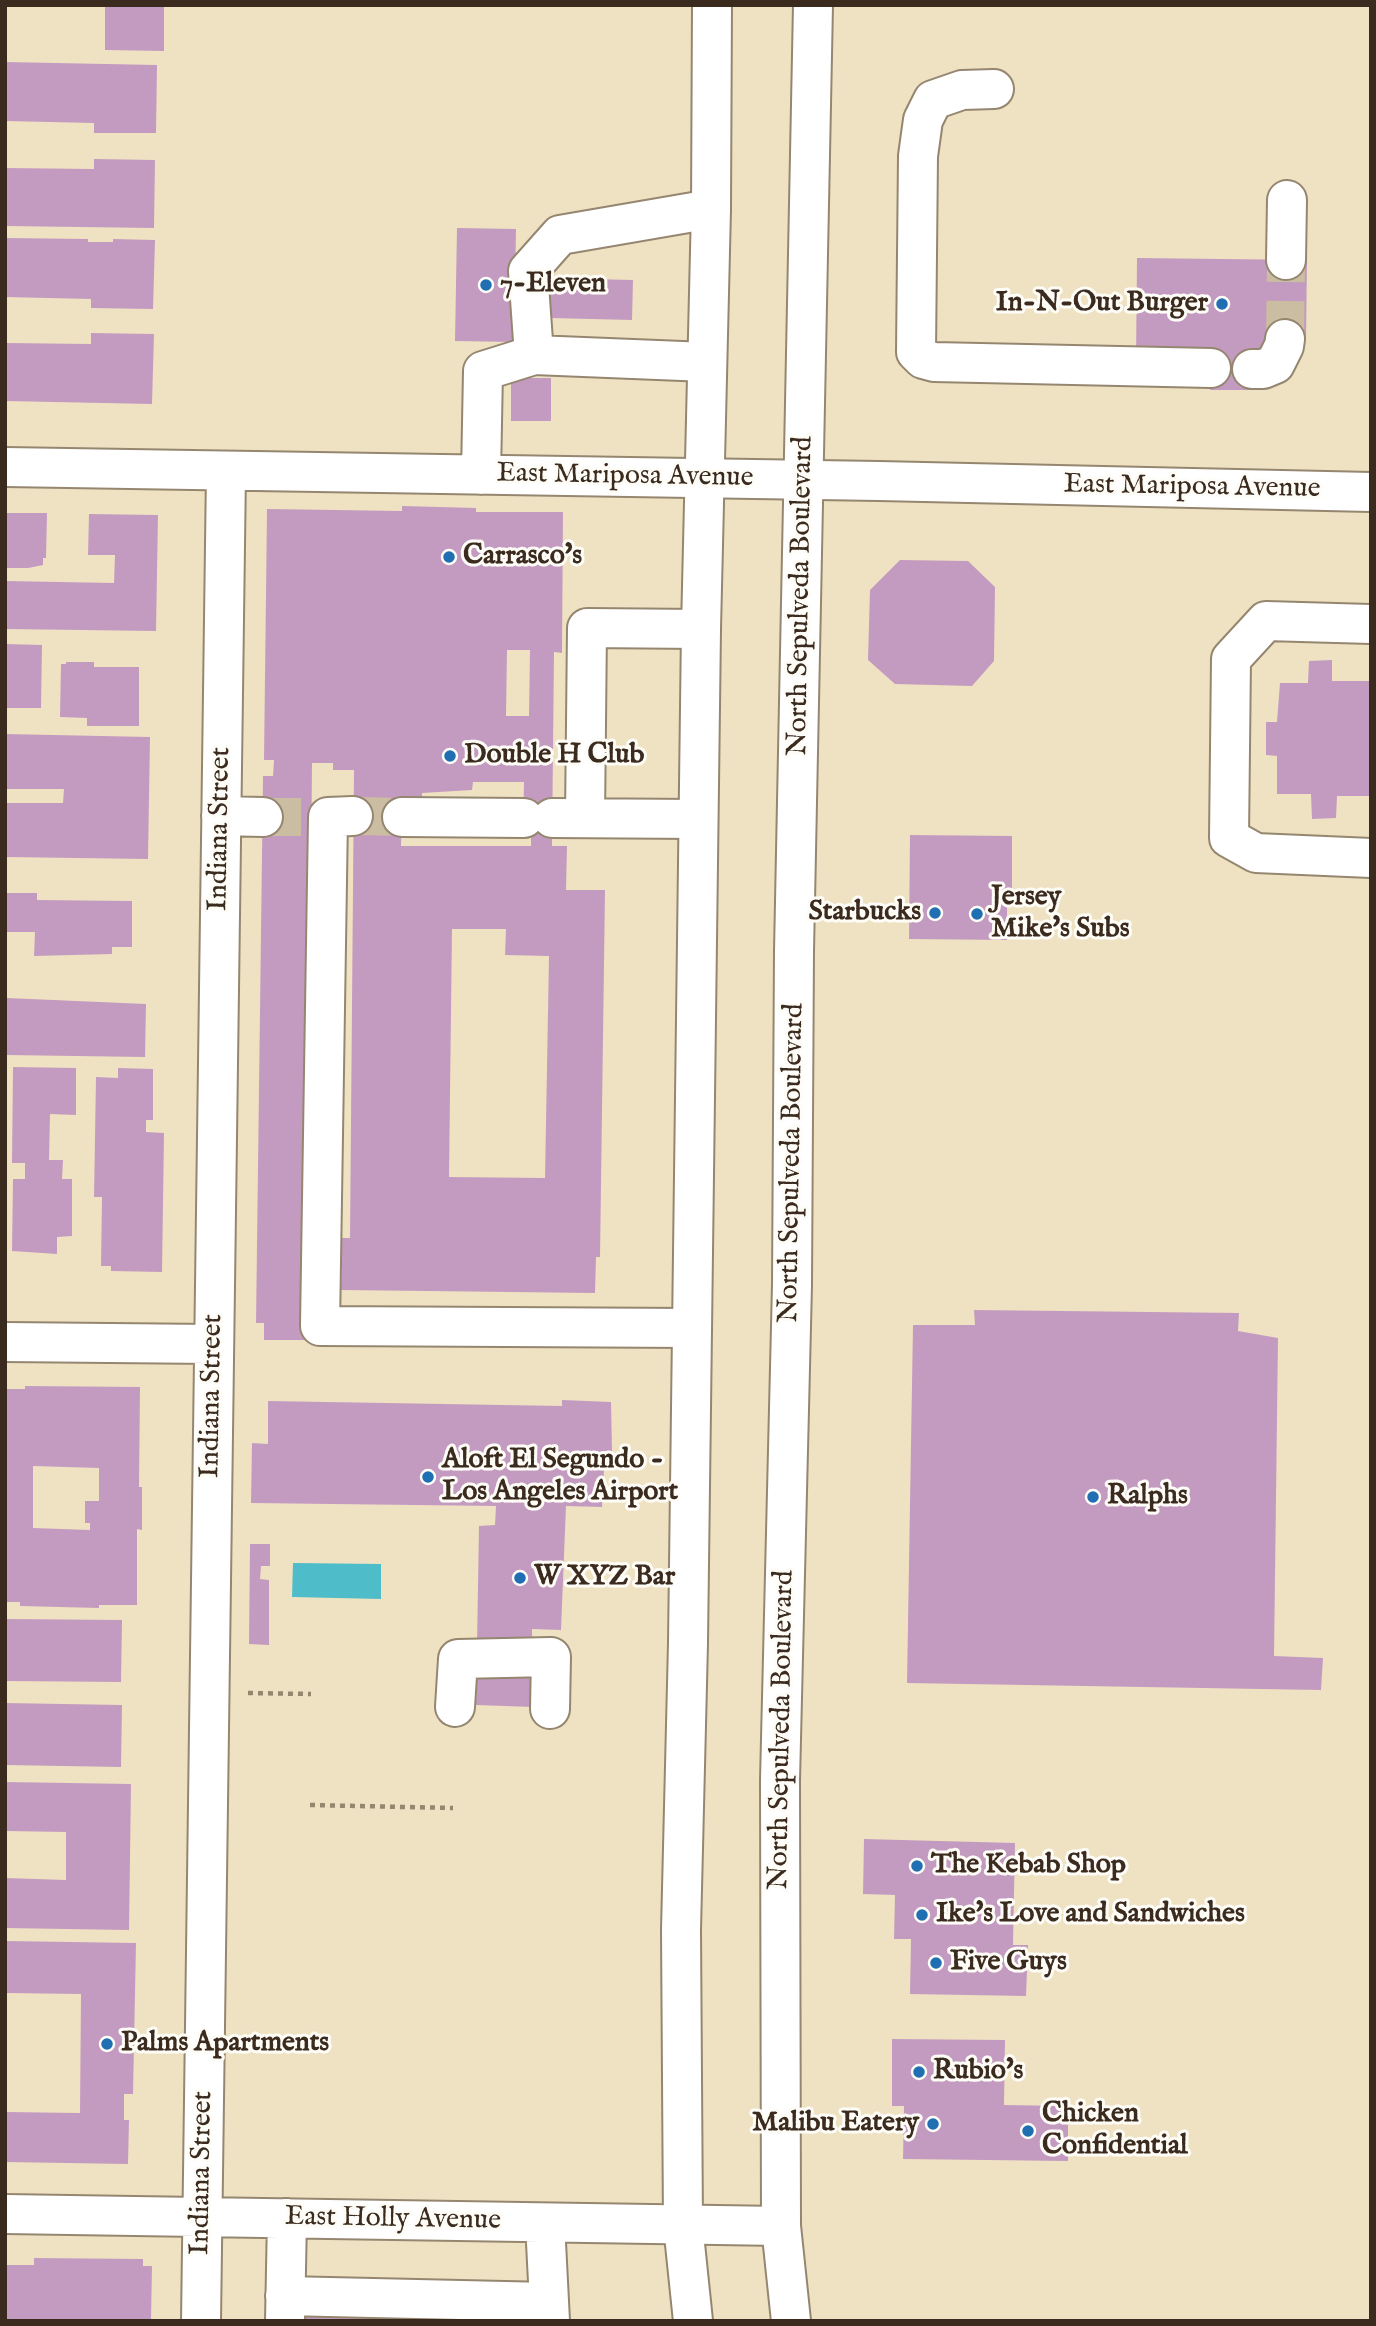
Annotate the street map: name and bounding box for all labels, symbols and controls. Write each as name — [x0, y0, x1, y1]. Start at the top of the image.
place label: 7-Eleven — [500, 268, 606, 302]
marker: 7-Eleven — [478, 277, 494, 293]
place label: In-N-Out Burger — [996, 287, 1208, 321]
marker: In-N-Out Burger — [1214, 296, 1230, 312]
street label: North Sepulveda Boulevard — [782, 436, 822, 756]
street label: East Mariposa Avenue — [496, 458, 754, 496]
street label: East Mariposa Avenue — [1063, 469, 1321, 507]
place label: Carrasco's — [463, 540, 582, 574]
marker: Carrasco's — [441, 549, 457, 565]
place label: Double H Club — [464, 739, 644, 773]
street label: Indiana Street — [203, 747, 239, 911]
marker: Double H Club — [442, 748, 458, 764]
place label: Jersey Mike's Subs — [991, 881, 1130, 947]
place label: Starbucks — [808, 896, 921, 930]
marker: Starbucks — [927, 905, 943, 921]
marker: Jersey Mike's Subs — [969, 906, 985, 922]
street label: North Sepulveda Boulevard — [773, 1003, 813, 1323]
street label: Indiana Street — [195, 1314, 231, 1478]
place label: Aloft El Segundo - Los Angeles Airport — [442, 1444, 678, 1510]
marker: Aloft El Segundo - Los Angeles Airport — [420, 1469, 436, 1485]
place label: Ralphs — [1107, 1480, 1188, 1514]
marker: Ralphs — [1085, 1489, 1101, 1505]
place label: W XYZ Bar — [534, 1561, 675, 1595]
marker: W XYZ Bar — [512, 1570, 528, 1586]
street label: North Sepulveda Boulevard — [763, 1570, 803, 1890]
place label: The Kebab Shop — [931, 1849, 1126, 1883]
marker: The Kebab Shop — [909, 1858, 925, 1874]
place label: Ike's Love and Sandwiches — [936, 1898, 1245, 1932]
marker: Ike's Love and Sandwiches — [914, 1907, 930, 1923]
place label: Five Guys — [950, 1946, 1067, 1980]
marker: Five Guys — [928, 1955, 944, 1971]
place label: Palms Apartments — [121, 2027, 329, 2061]
marker: Palms Apartments — [99, 2036, 115, 2052]
place label: Rubio's — [933, 2055, 1023, 2089]
marker: Rubio's — [911, 2064, 927, 2080]
street label: Indiana Street — [185, 2091, 221, 2255]
place label: Chicken Confidential — [1042, 2098, 1188, 2164]
place label: Malibu Eatery — [752, 2107, 919, 2141]
marker: Malibu Eatery — [925, 2116, 941, 2132]
marker: Chicken Confidential — [1020, 2123, 1036, 2139]
street label: East Holly Avenue — [285, 2201, 501, 2239]

